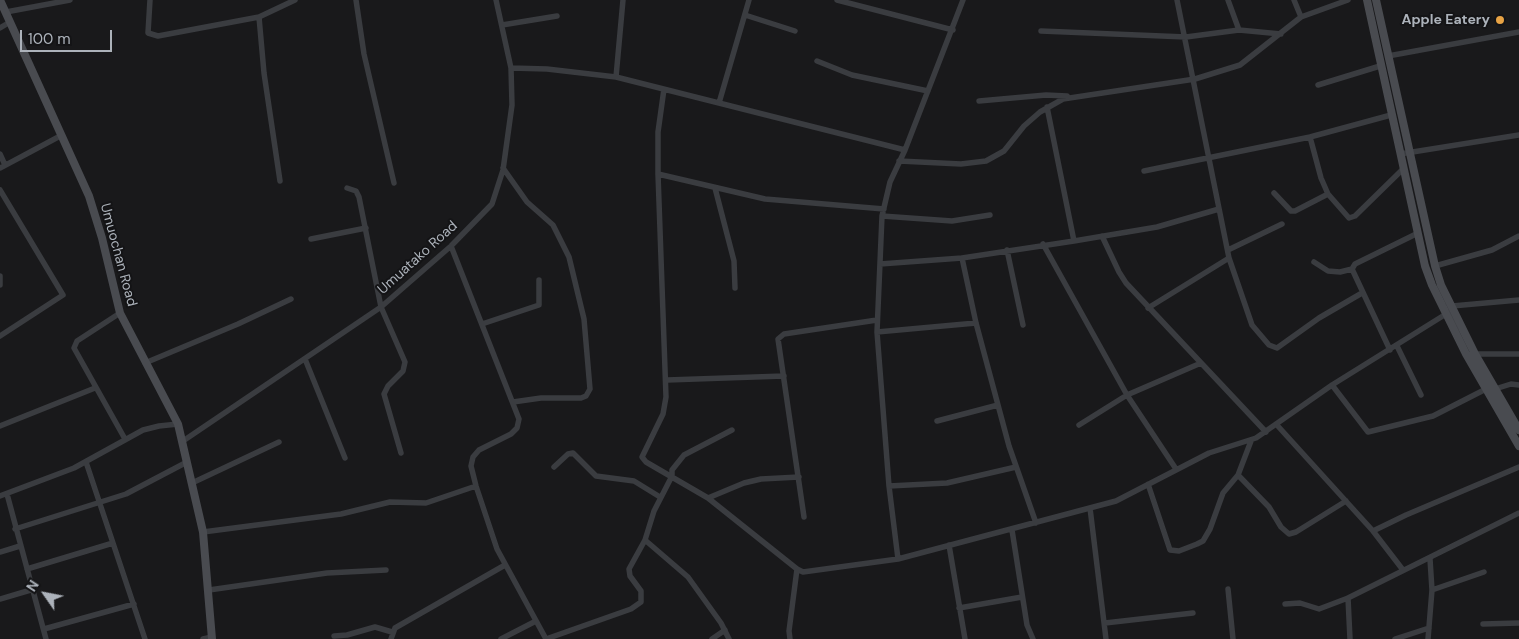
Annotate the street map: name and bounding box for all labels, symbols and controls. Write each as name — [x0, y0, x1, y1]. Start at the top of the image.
place label: Apple Eatery — [1402, 12, 1490, 28]
marker: Apple Eatery — [1494, 14, 1506, 26]
scale bar — [22, 20, 115, 52]
text: 100 m — [28, 29, 71, 49]
street label: Umuochan Road — [96, 202, 140, 308]
street label: Umuatako Road — [375, 218, 461, 298]
north arrow — [20, 569, 70, 619]
text: N — [22, 577, 43, 595]

